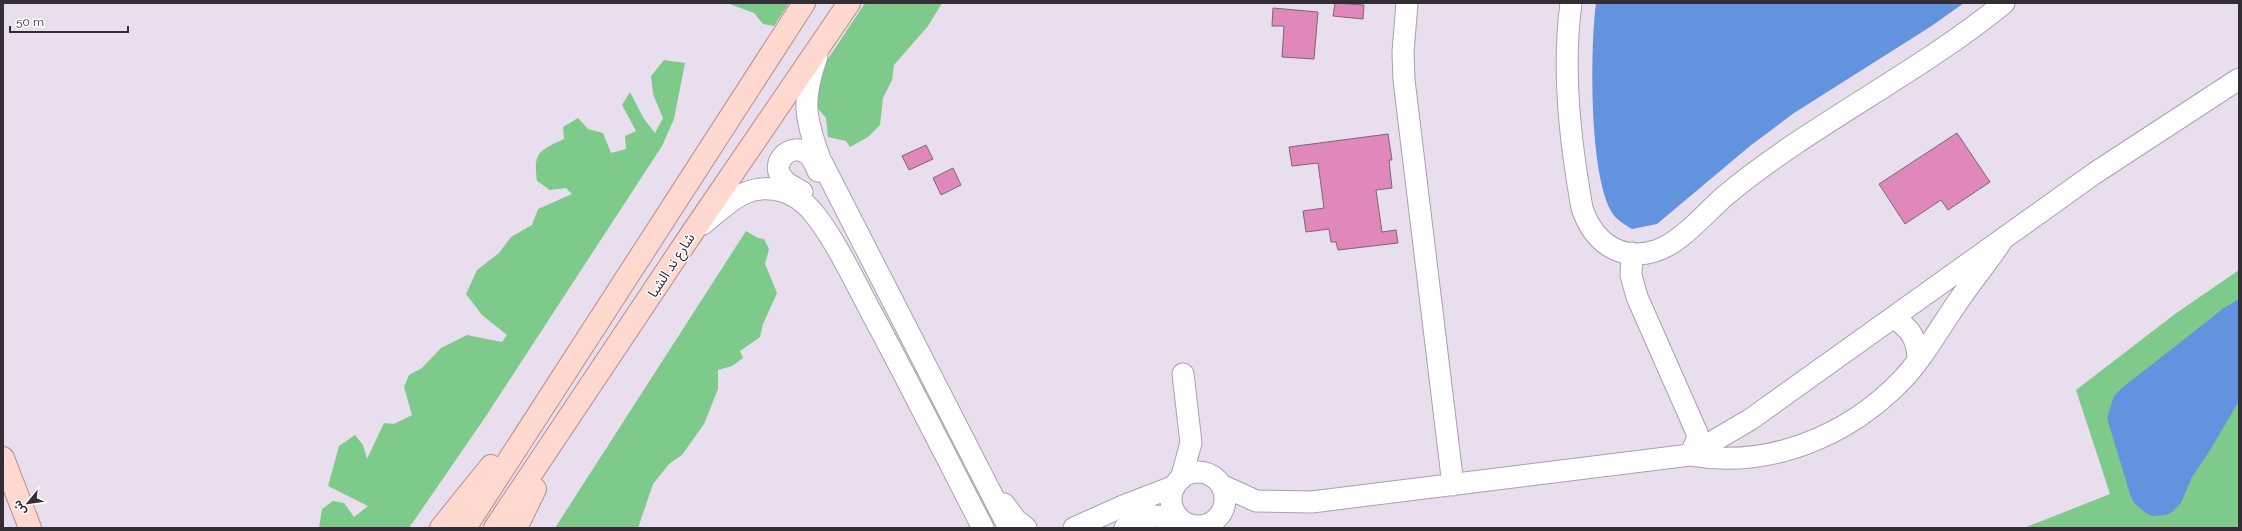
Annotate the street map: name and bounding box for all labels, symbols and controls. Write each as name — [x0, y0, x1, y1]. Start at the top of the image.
scale bar — [10, 8, 128, 34]
text: 50 m — [16, 15, 44, 29]
street label: شارع ند الشبا — [644, 230, 700, 302]
north arrow — [8, 483, 48, 523]
text: ش — [10, 498, 29, 517]

